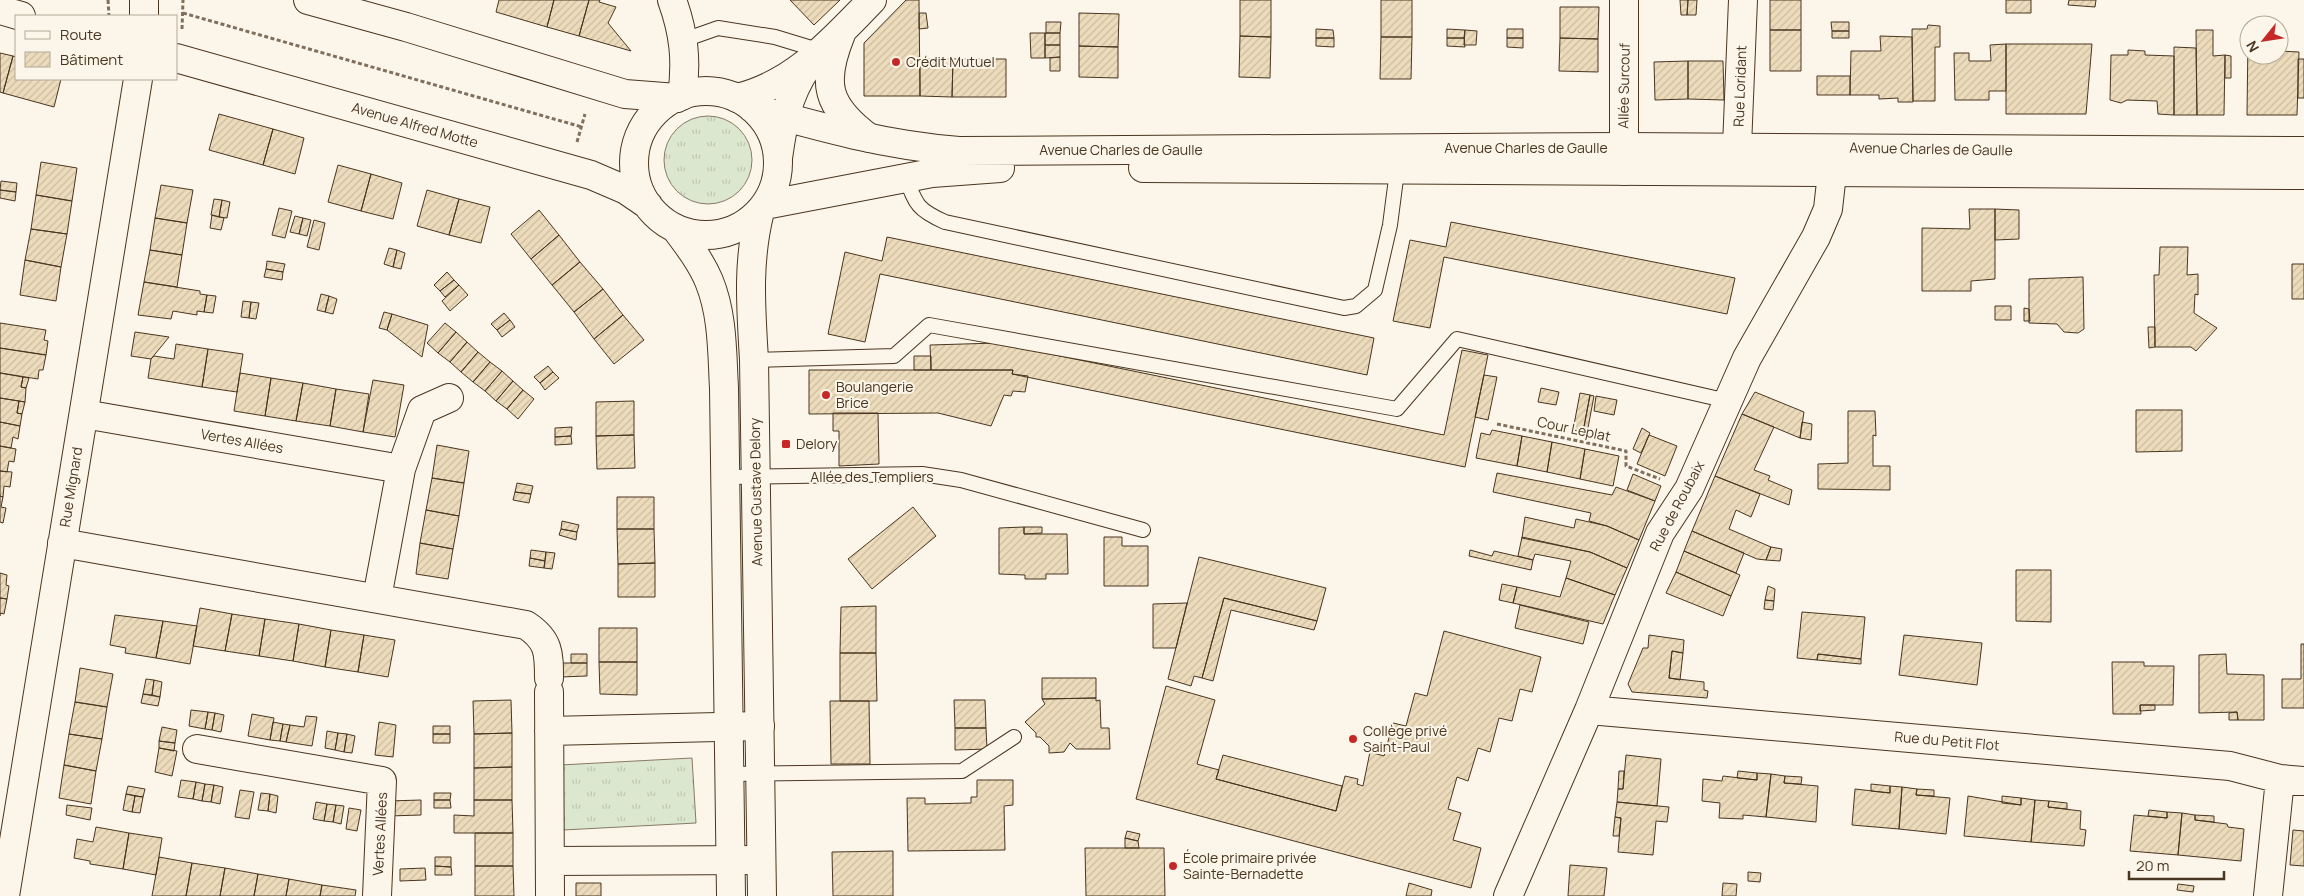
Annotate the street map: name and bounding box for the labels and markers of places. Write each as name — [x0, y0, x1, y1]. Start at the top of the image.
place label: Crédit Mutuel — [906, 52, 995, 71]
marker: Crédit Mutuel — [890, 56, 902, 68]
place label: Boulangerie Brice — [836, 377, 914, 412]
marker: Boulangerie Brice — [820, 389, 832, 401]
place label: Delory — [796, 434, 838, 453]
marker: Delory — [780, 438, 792, 450]
place label: Collège privé Saint-Paul — [1363, 721, 1447, 756]
marker: Collège privé Saint-Paul — [1347, 733, 1359, 745]
place label: École primaire privée Sainte-Bernadette — [1183, 848, 1317, 883]
marker: École primaire privée Sainte-Bernadette — [1167, 860, 1179, 872]

